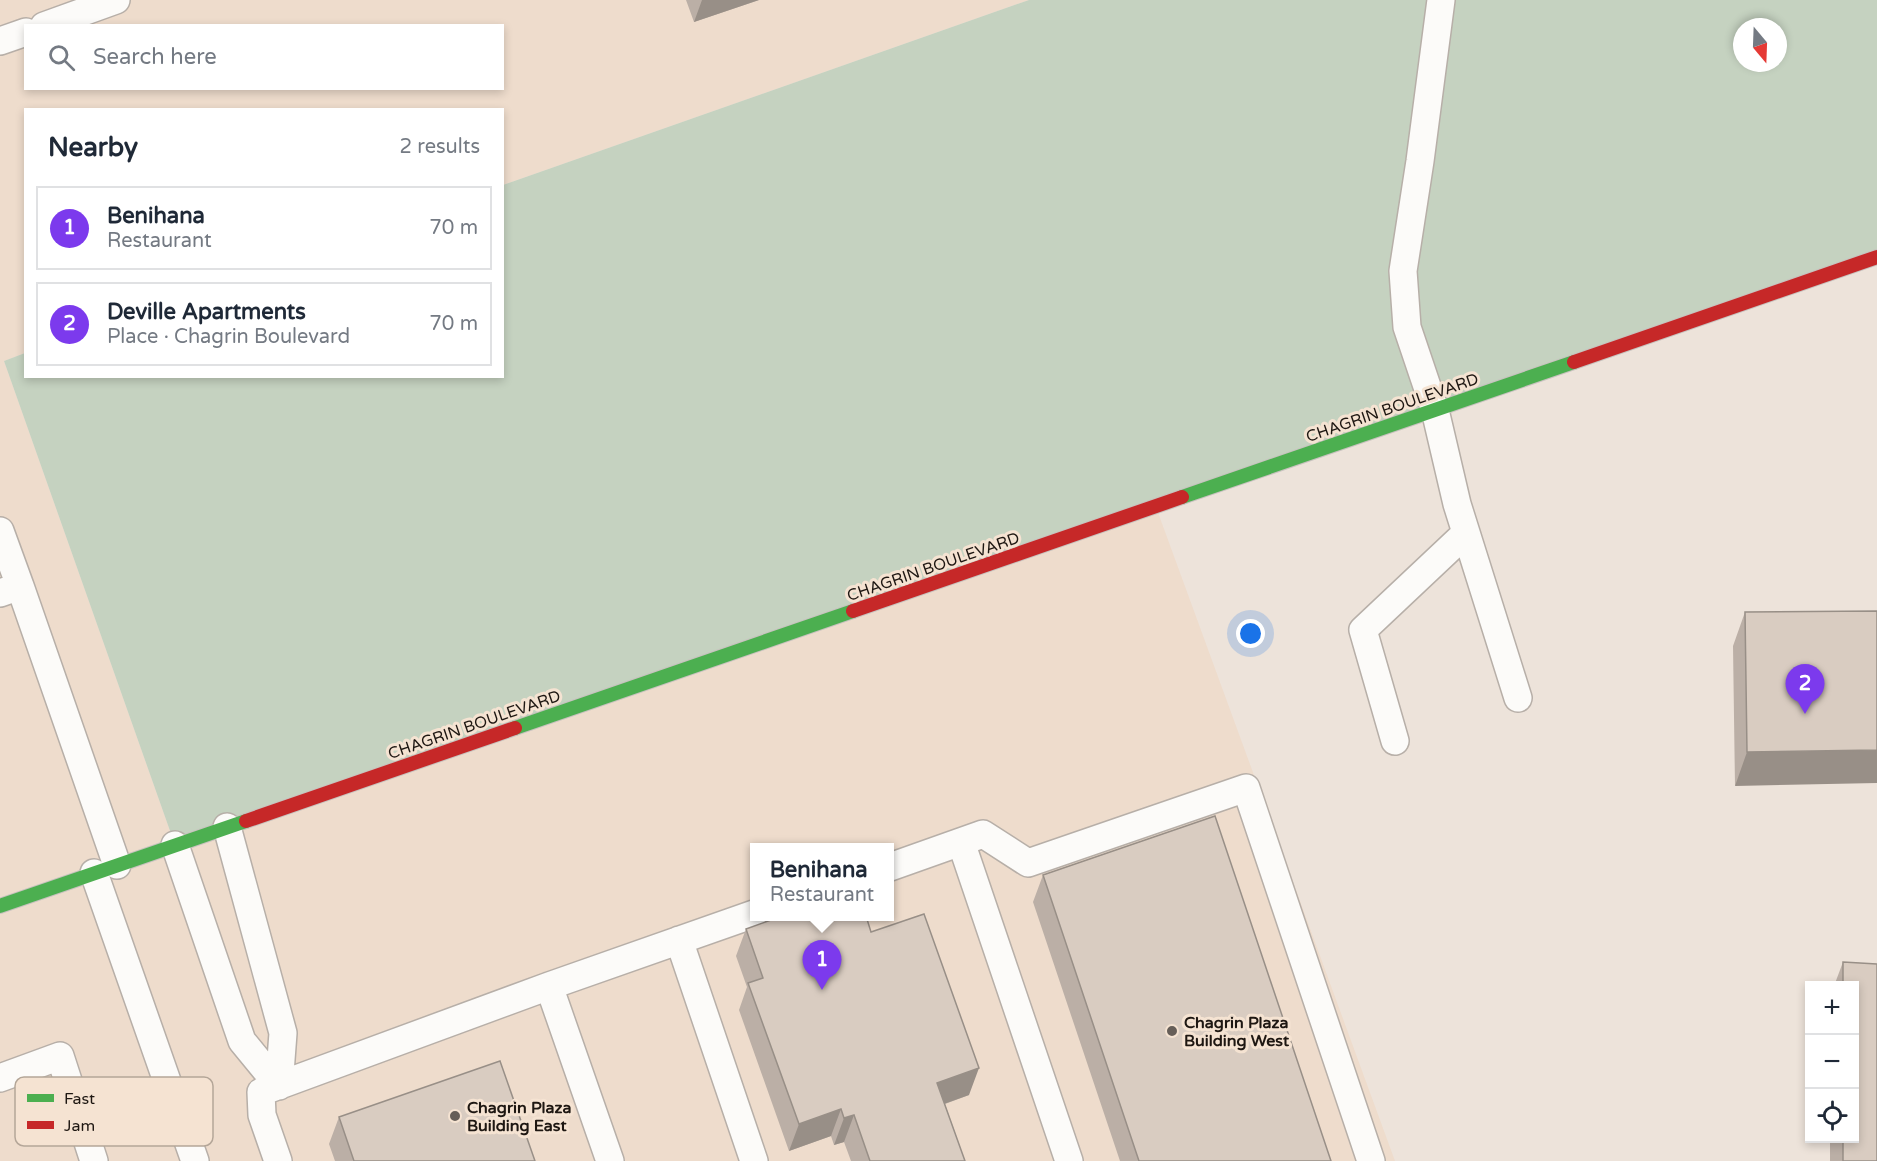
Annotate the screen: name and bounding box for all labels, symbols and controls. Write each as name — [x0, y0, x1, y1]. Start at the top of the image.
north arrow — [1733, 18, 1787, 72]
search box — [24, 24, 504, 90]
icon: search — [45, 41, 78, 74]
text: Search here — [93, 44, 217, 70]
text: Nearby — [48, 132, 138, 163]
text: 2 results — [400, 135, 480, 159]
text: Benihana — [107, 203, 205, 229]
text: 1 — [63, 216, 76, 240]
text: 70 m — [429, 216, 478, 240]
text: Restaurant — [107, 229, 212, 253]
text: Deville Apartments — [107, 299, 306, 325]
text: 2 — [63, 312, 76, 336]
text: 70 m — [429, 312, 478, 336]
text: Place · Chagrin Boulevard — [107, 325, 350, 349]
street label: CHAGRIN BOULEVARD — [1303, 369, 1481, 447]
street label: CHAGRIN BOULEVARD — [844, 528, 1022, 606]
your location — [1236, 619, 1265, 648]
pin: 2 — [1786, 664, 1824, 714]
street label: CHAGRIN BOULEVARD — [385, 686, 563, 764]
popup — [750, 843, 894, 921]
text: Benihana — [770, 857, 868, 883]
text: Restaurant — [770, 883, 874, 907]
pin: 1 — [802, 940, 842, 990]
map controls — [1805, 981, 1859, 1143]
button: + — [1805, 981, 1859, 1035]
place label: Chagrin Plaza Building West — [1184, 1013, 1290, 1051]
marker: Chagrin Plaza Building West — [1165, 1024, 1179, 1038]
button: − — [1805, 1035, 1859, 1089]
legend — [15, 1077, 213, 1146]
text: Fast — [64, 1089, 95, 1109]
button: locate — [1805, 1089, 1859, 1143]
place label: Chagrin Plaza Building East — [467, 1098, 572, 1136]
marker: Chagrin Plaza Building East — [448, 1109, 462, 1123]
text: Jam — [64, 1116, 95, 1136]

